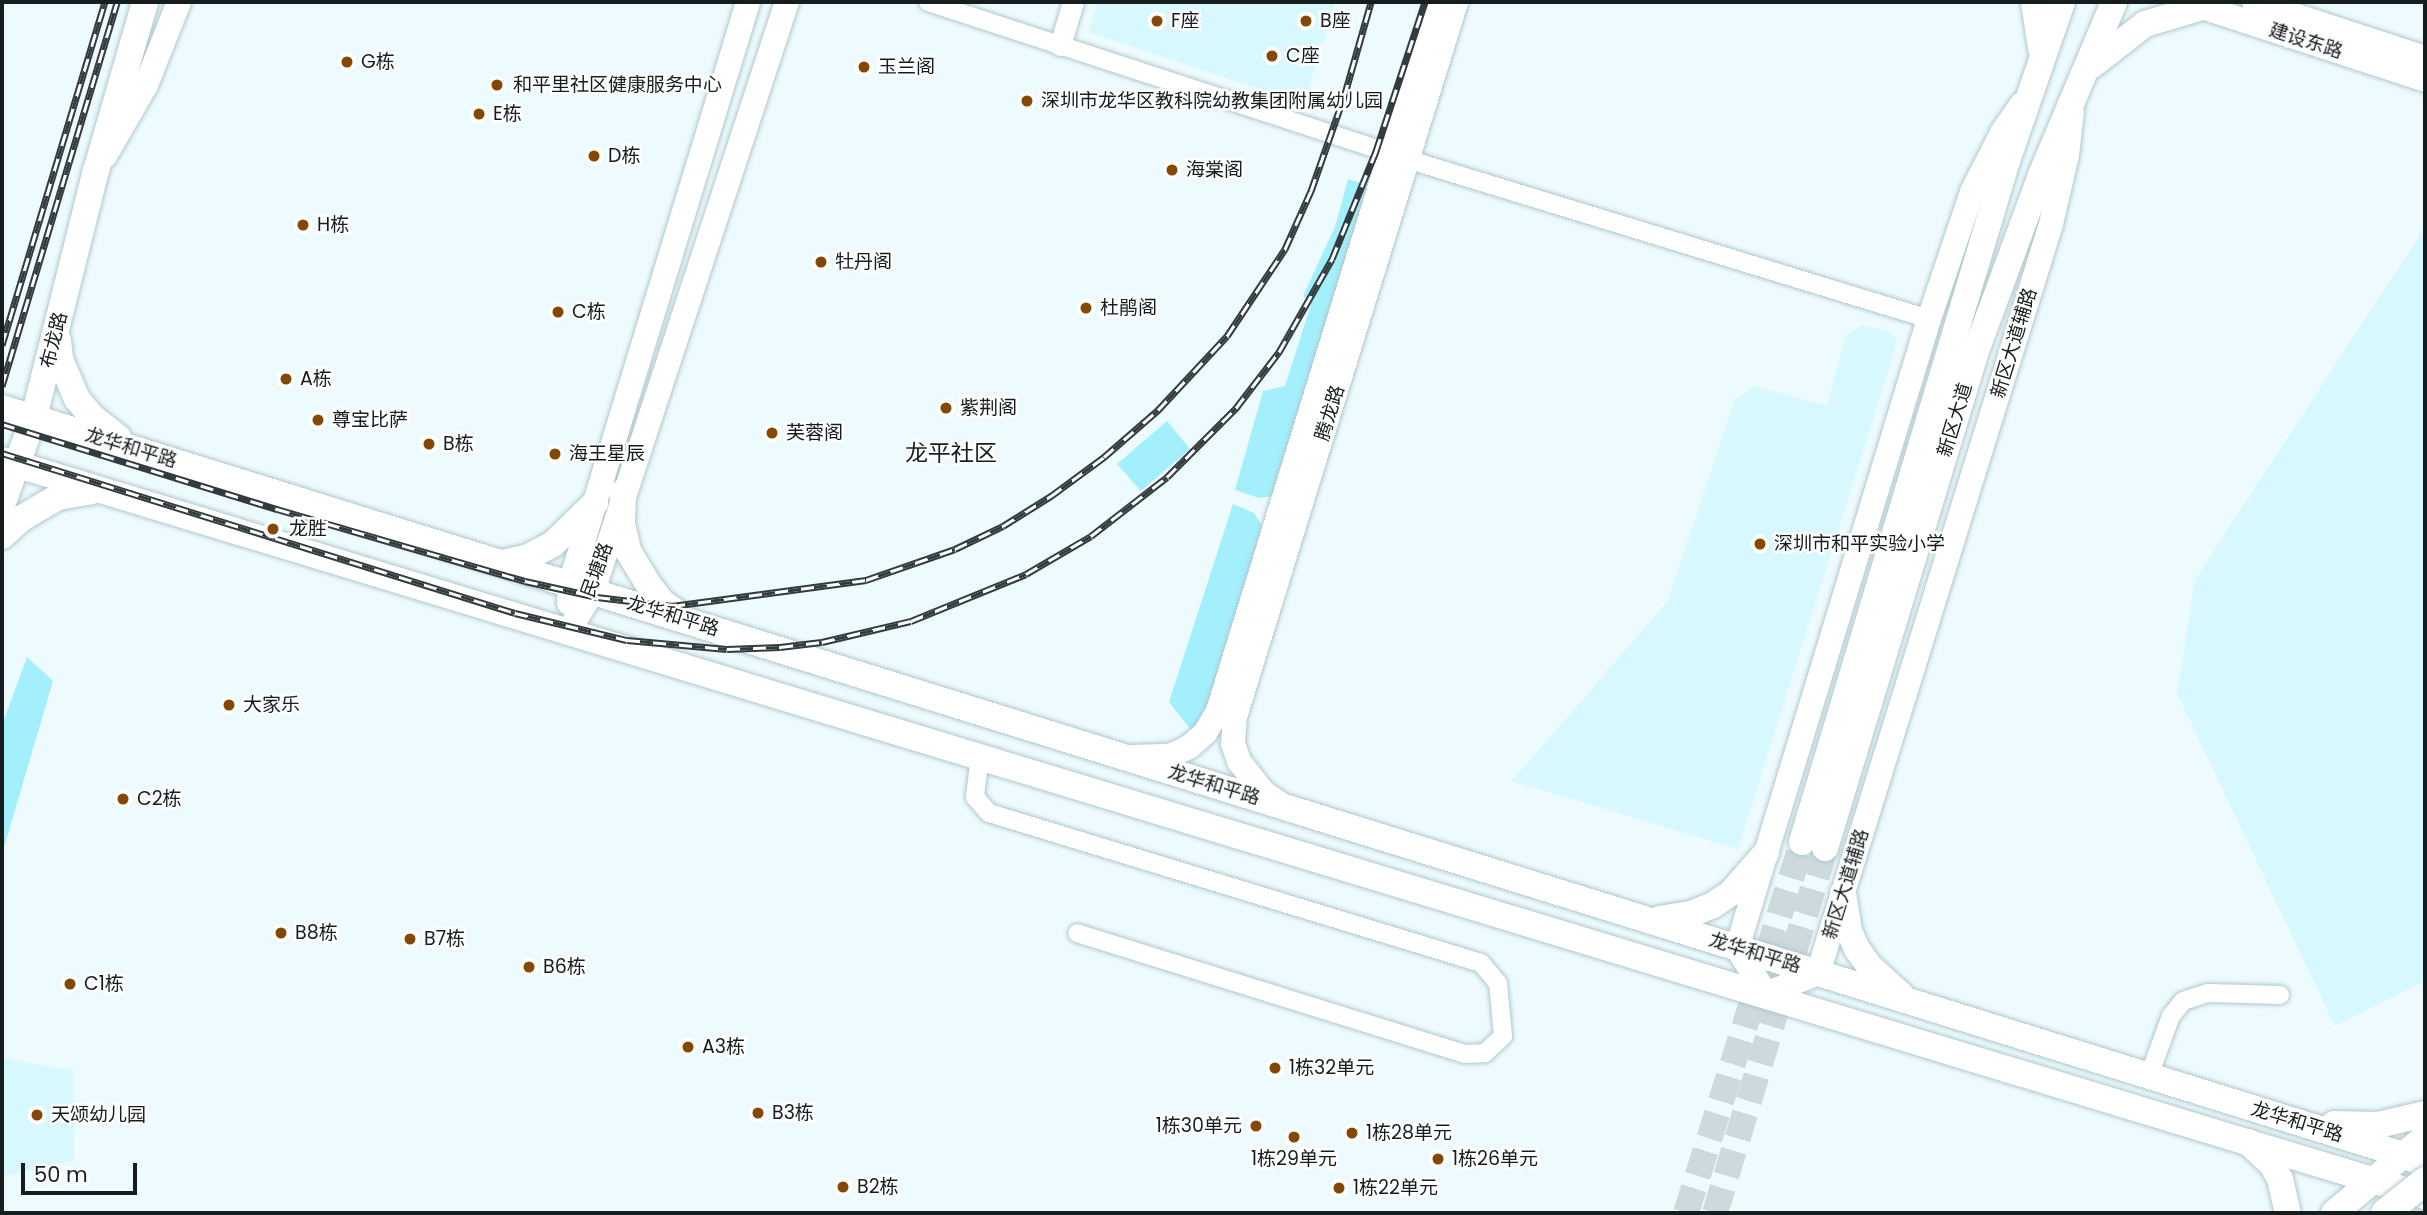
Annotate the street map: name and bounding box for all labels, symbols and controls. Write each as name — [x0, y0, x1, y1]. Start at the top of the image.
place label: F座 — [1171, 10, 1200, 32]
place label: B座 — [1320, 10, 1351, 32]
marker: F座 — [1149, 13, 1165, 29]
marker: B座 — [1298, 13, 1314, 29]
street label: 建设东路 — [2266, 18, 2346, 64]
place label: C座 — [1286, 45, 1320, 67]
marker: C座 — [1264, 48, 1280, 64]
place label: G栋 — [361, 51, 395, 73]
marker: G栋 — [339, 54, 355, 70]
place label: 玉兰阁 — [878, 56, 935, 78]
marker: 玉兰阁 — [856, 59, 872, 75]
place label: 和平里社区健康服务中心 — [513, 74, 722, 96]
marker: 和平里社区健康服务中心 — [487, 75, 507, 95]
place label: 深圳市龙华区教科院幼教集团附属幼儿园 — [1041, 90, 1383, 112]
marker: 深圳市龙华区教科院幼教集团附属幼儿园 — [1019, 93, 1035, 109]
place label: E栋 — [493, 103, 522, 125]
marker: E栋 — [471, 106, 487, 122]
place label: D栋 — [608, 145, 640, 167]
marker: D栋 — [586, 148, 602, 164]
place label: 海棠阁 — [1186, 159, 1243, 181]
marker: 海棠阁 — [1164, 162, 1180, 178]
place label: H栋 — [317, 214, 349, 236]
marker: H栋 — [295, 217, 311, 233]
place label: 牡丹阁 — [835, 251, 892, 273]
marker: 牡丹阁 — [813, 254, 829, 270]
street label: 新区大道辅路 — [1986, 285, 2042, 401]
place label: 杜鹃阁 — [1100, 297, 1157, 319]
marker: 杜鹃阁 — [1078, 300, 1094, 316]
place label: C栋 — [572, 301, 606, 323]
marker: C栋 — [550, 304, 566, 320]
street label: 布龙路 — [36, 310, 72, 370]
place label: A栋 — [300, 368, 332, 390]
marker: A栋 — [278, 371, 294, 387]
street label: 新区大道 — [1933, 380, 1977, 460]
street label: 腾龙路 — [1311, 382, 1349, 444]
place label: 紫荆阁 — [960, 397, 1017, 419]
marker: 紫荆阁 — [938, 400, 954, 416]
place label: 尊宝比萨 — [332, 409, 408, 431]
marker: 尊宝比萨 — [310, 412, 326, 428]
place label: 芙蓉阁 — [786, 422, 843, 444]
street label: 龙华和平路 — [82, 423, 180, 473]
marker: 芙蓉阁 — [764, 425, 780, 441]
place label: B栋 — [443, 433, 474, 455]
marker: B栋 — [421, 436, 437, 452]
district label: 龙平社区 — [905, 439, 997, 467]
place label: 海王星辰 — [569, 443, 645, 465]
marker: 海王星辰 — [547, 446, 563, 462]
place label: 龙胜 — [289, 518, 327, 540]
marker: 龙胜 — [263, 519, 283, 539]
place label: 深圳市和平实验小学 — [1774, 533, 1945, 555]
marker: 深圳市和平实验小学 — [1752, 536, 1768, 552]
street label: 民塘路 — [577, 539, 617, 601]
street label: 龙华和平路 — [624, 591, 722, 641]
place label: 大家乐 — [243, 694, 300, 716]
marker: 大家乐 — [221, 697, 237, 713]
street label: 龙华和平路 — [1165, 760, 1263, 810]
place label: C2栋 — [137, 788, 182, 810]
marker: C2栋 — [115, 791, 131, 807]
street label: 新区大道辅路 — [1818, 826, 1874, 942]
place label: B8栋 — [295, 922, 338, 944]
marker: B8栋 — [273, 925, 289, 941]
place label: B7栋 — [424, 928, 465, 950]
street label: 龙华和平路 — [1706, 928, 1804, 978]
marker: B7栋 — [402, 931, 418, 947]
place label: B6栋 — [543, 956, 586, 978]
marker: B6栋 — [521, 959, 537, 975]
place label: C1栋 — [84, 973, 124, 995]
marker: C1栋 — [62, 976, 78, 992]
place label: A3栋 — [702, 1036, 745, 1058]
marker: A3栋 — [680, 1039, 696, 1055]
place label: 1栋32单元 — [1289, 1057, 1374, 1079]
marker: 1栋32单元 — [1267, 1060, 1283, 1076]
street label: 龙华和平路 — [2248, 1097, 2346, 1147]
place label: B3栋 — [772, 1102, 814, 1124]
place label: 天颂幼儿园 — [51, 1104, 146, 1126]
marker: B3栋 — [750, 1105, 766, 1121]
marker: 天颂幼儿园 — [29, 1107, 45, 1123]
place label: 1栋30单元 — [1156, 1115, 1242, 1137]
marker: 1栋30单元 — [1248, 1118, 1264, 1134]
place label: 1栋28单元 — [1366, 1122, 1452, 1144]
marker: 1栋28单元 — [1344, 1125, 1360, 1141]
marker: 1栋29单元 — [1286, 1129, 1302, 1145]
scale bar — [24, 1148, 140, 1192]
place label: 1栋29单元 — [1251, 1148, 1337, 1170]
place label: 1栋26单元 — [1452, 1148, 1538, 1170]
marker: 1栋26单元 — [1430, 1151, 1446, 1167]
text: 50 m — [34, 1160, 88, 1189]
place label: B2栋 — [857, 1176, 899, 1198]
place label: 1栋22单元 — [1353, 1177, 1438, 1199]
marker: B2栋 — [835, 1179, 851, 1195]
marker: 1栋22单元 — [1331, 1180, 1347, 1196]

